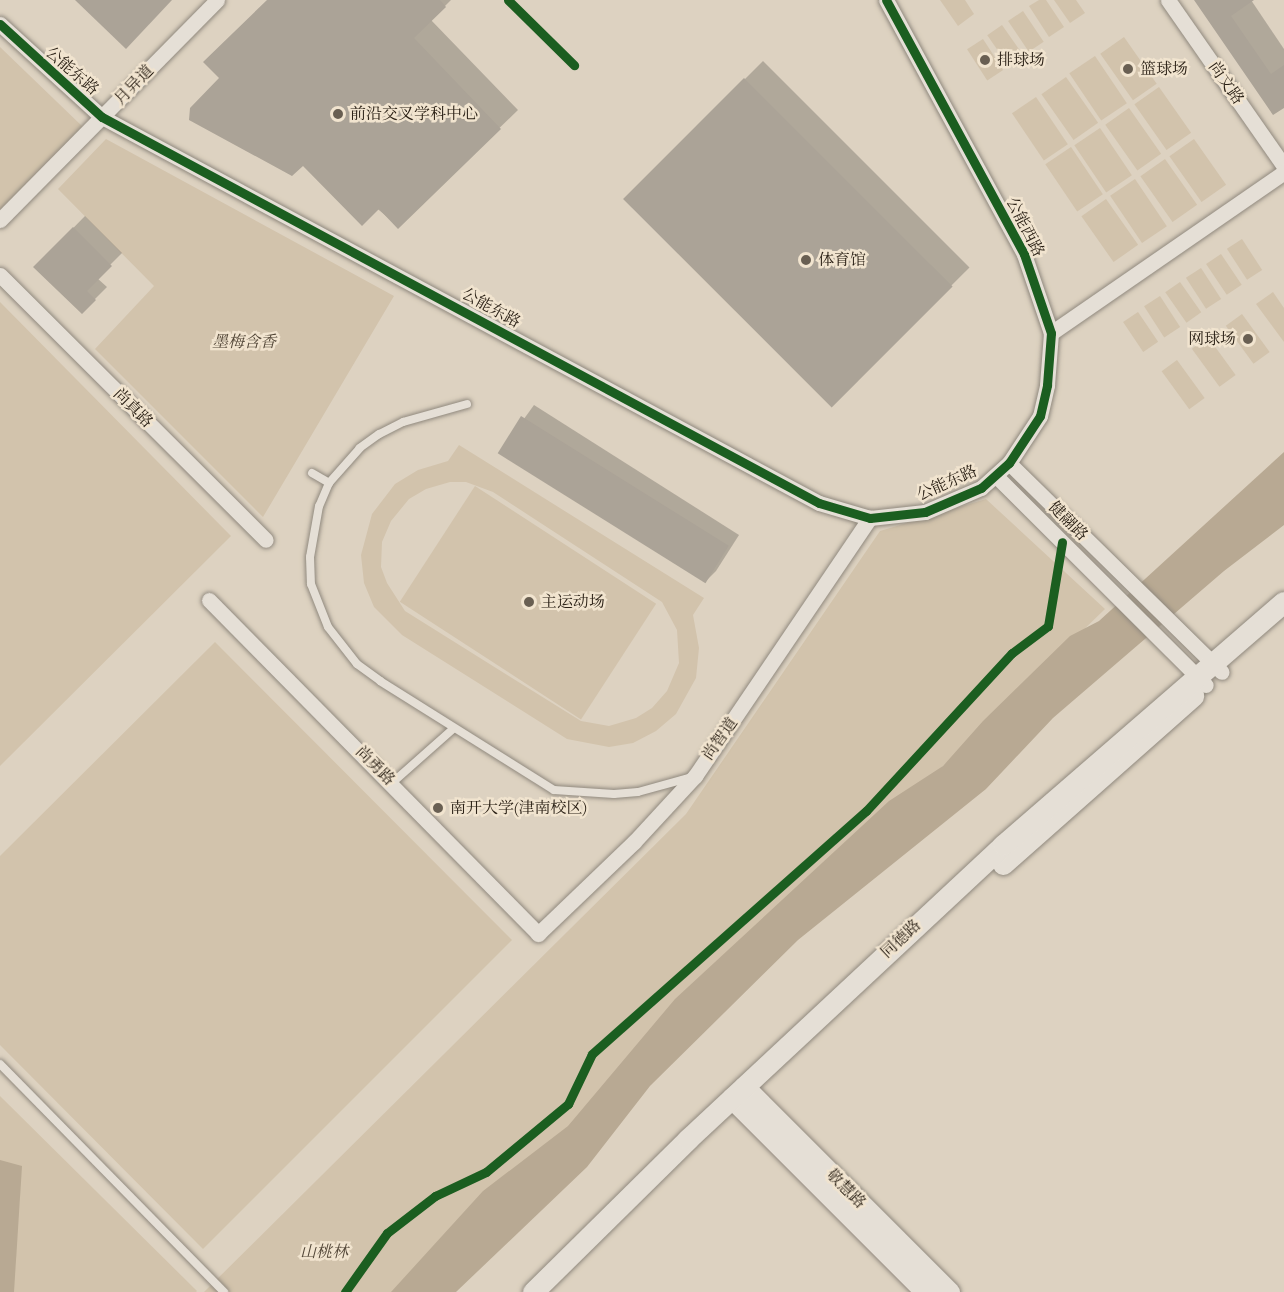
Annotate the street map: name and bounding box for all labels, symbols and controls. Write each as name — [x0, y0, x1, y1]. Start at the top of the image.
street label: 公能东路 — [42, 43, 102, 99]
place label: 排球场 — [997, 50, 1045, 70]
marker: 排球场 — [978, 53, 992, 67]
street label: 尚文路 — [1204, 58, 1248, 108]
place label: 篮球场 — [1140, 59, 1188, 79]
street label: 月异道 — [110, 61, 158, 109]
marker: 篮球场 — [1121, 62, 1135, 76]
place label: 前沿交叉学科中心 — [350, 104, 478, 124]
marker: 前沿交叉学科中心 — [331, 107, 345, 121]
street label: 公能西路 — [1002, 194, 1048, 260]
place label: 体育馆 — [818, 250, 866, 270]
marker: 体育馆 — [799, 253, 813, 267]
street label: 公能东路 — [458, 284, 524, 332]
place label: 网球场 — [1188, 329, 1236, 349]
park label: 墨梅含香 — [212, 332, 276, 352]
marker: 网球场 — [1241, 332, 1255, 346]
street label: 尚真路 — [109, 384, 157, 432]
street label: 公能东路 — [914, 461, 980, 505]
street label: 健翮路 — [1044, 497, 1092, 545]
place label: 主运动场 — [541, 592, 605, 612]
marker: 主运动场 — [522, 595, 536, 609]
street label: 尚智道 — [698, 714, 742, 764]
street label: 尚勇路 — [351, 742, 399, 790]
place label: 南开大学(津南校区) — [450, 798, 587, 818]
marker: 南开大学(津南校区) — [431, 801, 445, 815]
street label: 同德路 — [877, 916, 925, 962]
street label: 敬慧路 — [822, 1165, 870, 1213]
park label: 山桃林 — [300, 1242, 348, 1262]

